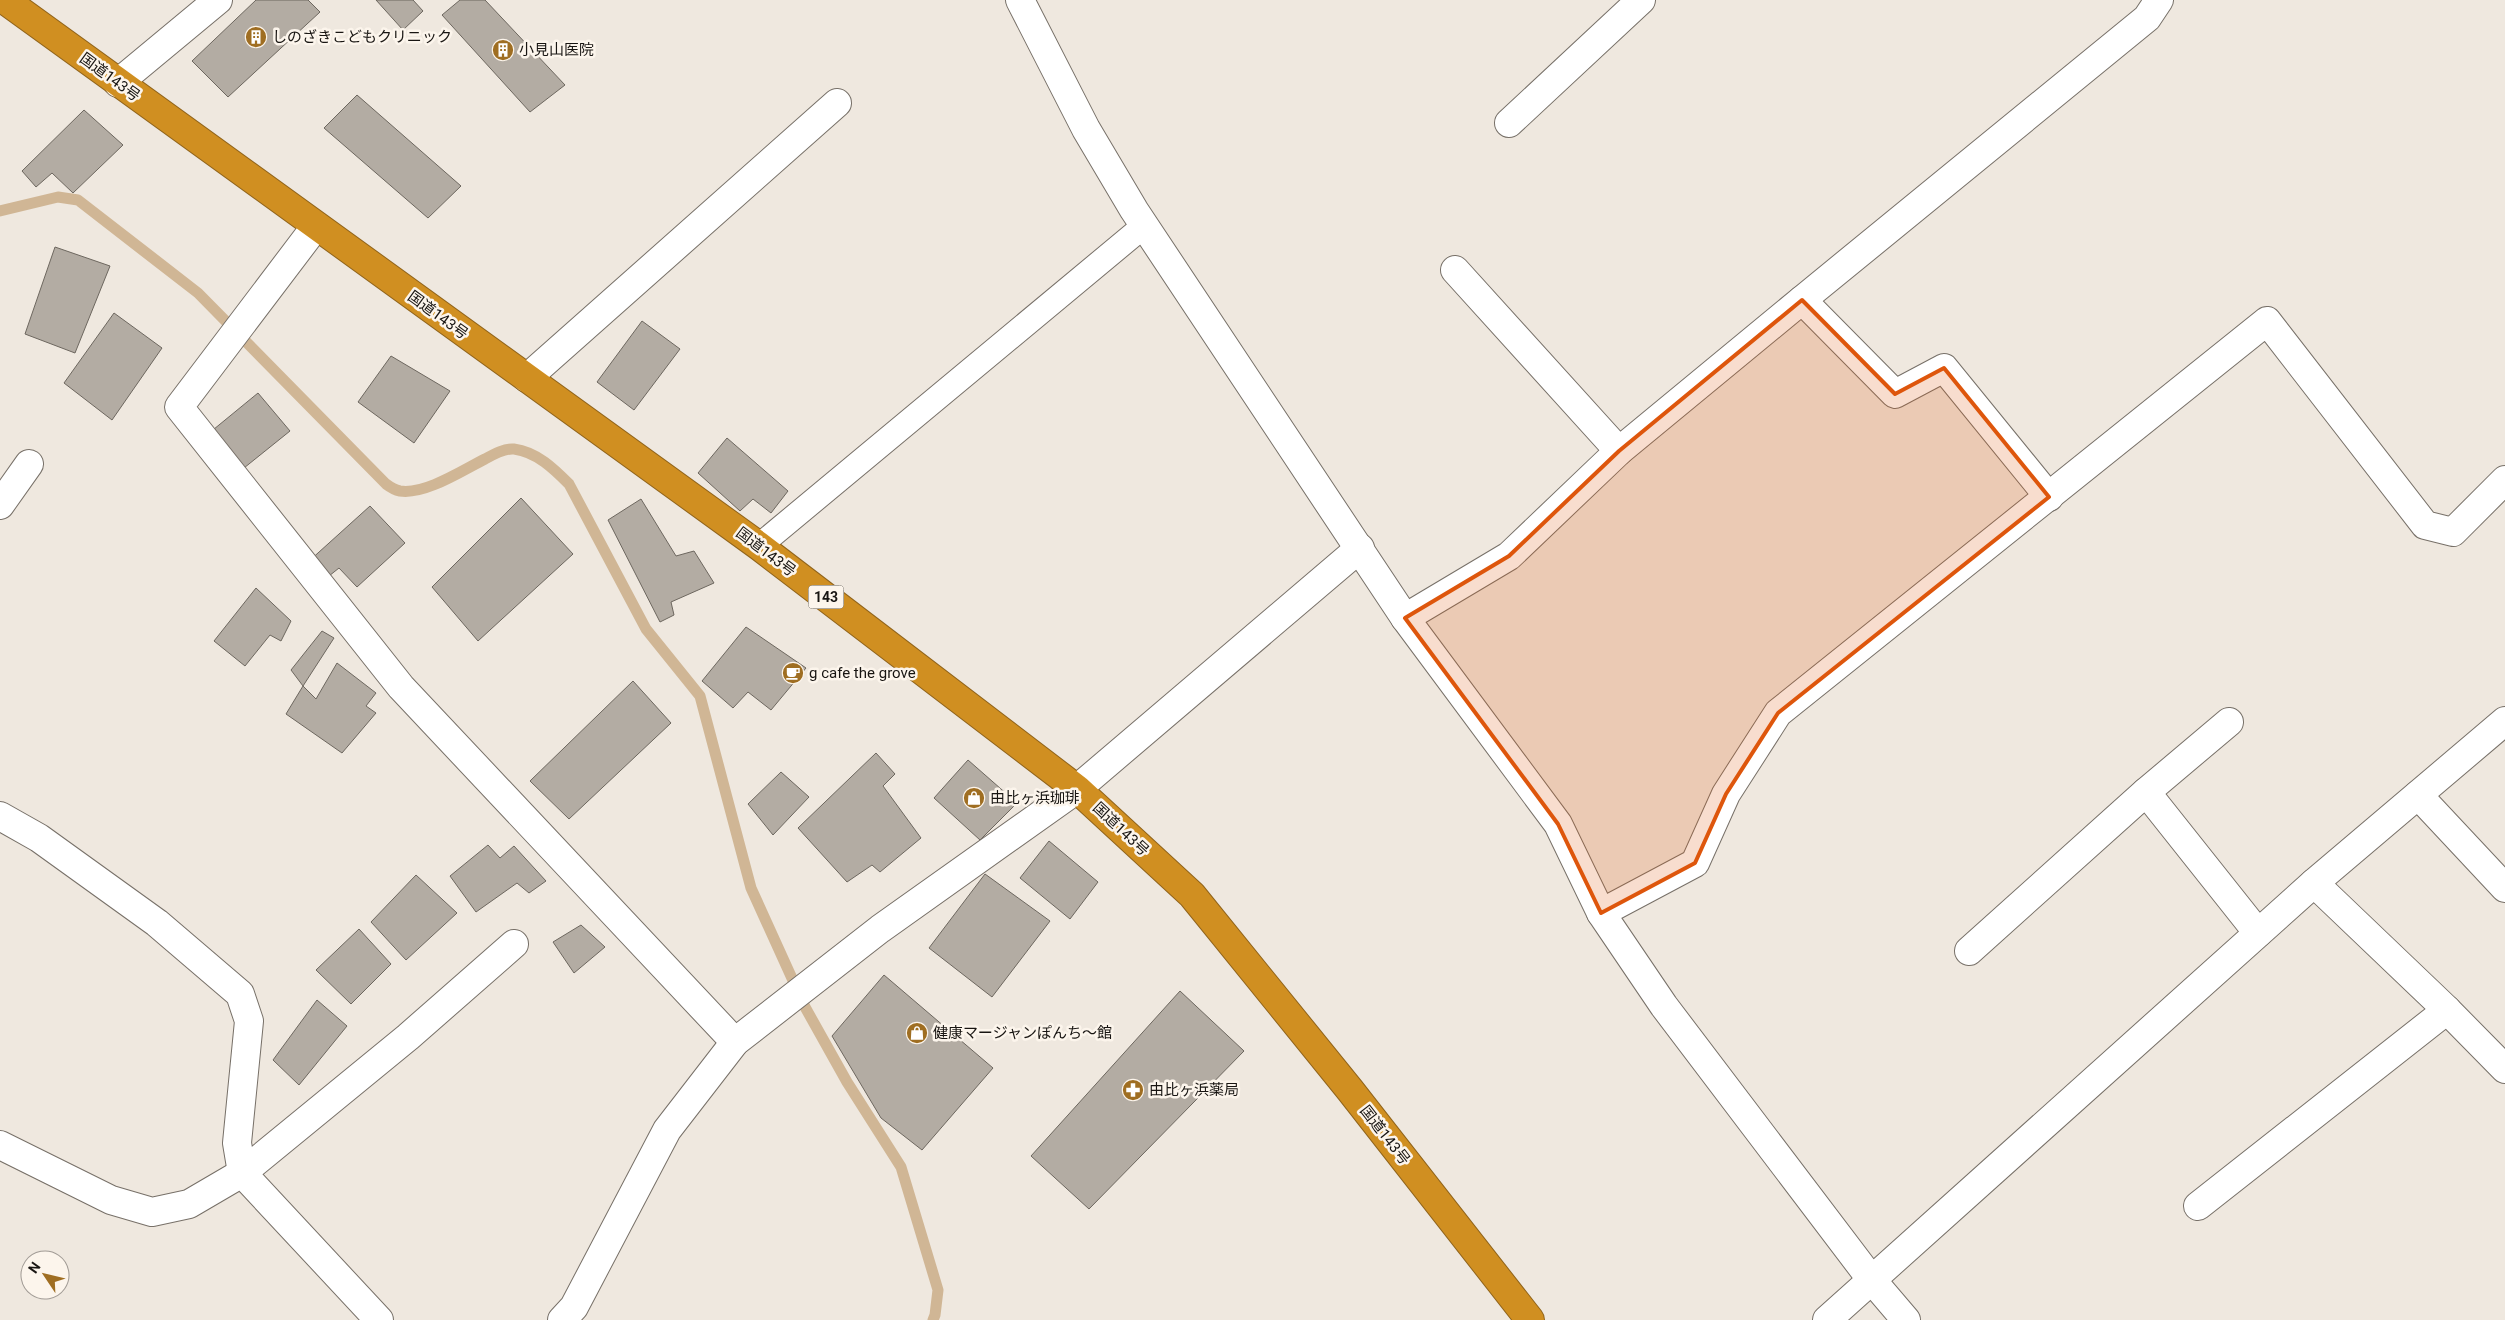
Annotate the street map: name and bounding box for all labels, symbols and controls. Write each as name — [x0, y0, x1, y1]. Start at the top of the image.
building icon: しのざきこどもクリニック — [244, 25, 268, 49]
place label: しのざきこどもクリニック — [272, 28, 452, 46]
building icon: 小見山医院 — [491, 38, 515, 62]
place label: 小見山医院 — [519, 41, 594, 59]
street label: 国道143号 — [76, 49, 144, 105]
street label: 国道143号 — [404, 287, 472, 343]
street label: 国道143号 — [733, 524, 799, 580]
road number: 143 — [808, 586, 844, 608]
cafe icon: g cafe the grove — [781, 661, 805, 685]
place label: g cafe the grove — [809, 664, 916, 682]
shop icon: 由比ヶ浜珈琲 — [962, 786, 986, 810]
place label: 由比ヶ浜珈琲 — [990, 789, 1080, 807]
street label: 国道143号 — [1089, 798, 1153, 860]
shop icon: 健康マージャンぽんち～館 — [905, 1021, 929, 1045]
place label: 健康マージャンぽんち～館 — [933, 1024, 1112, 1042]
pharmacy icon: 由比ヶ浜薬局 — [1121, 1078, 1145, 1102]
place label: 由比ヶ浜薬局 — [1149, 1081, 1239, 1099]
street label: 国道143号 — [1356, 1102, 1414, 1168]
north arrow — [20, 1250, 70, 1300]
text: N — [25, 1259, 44, 1276]

